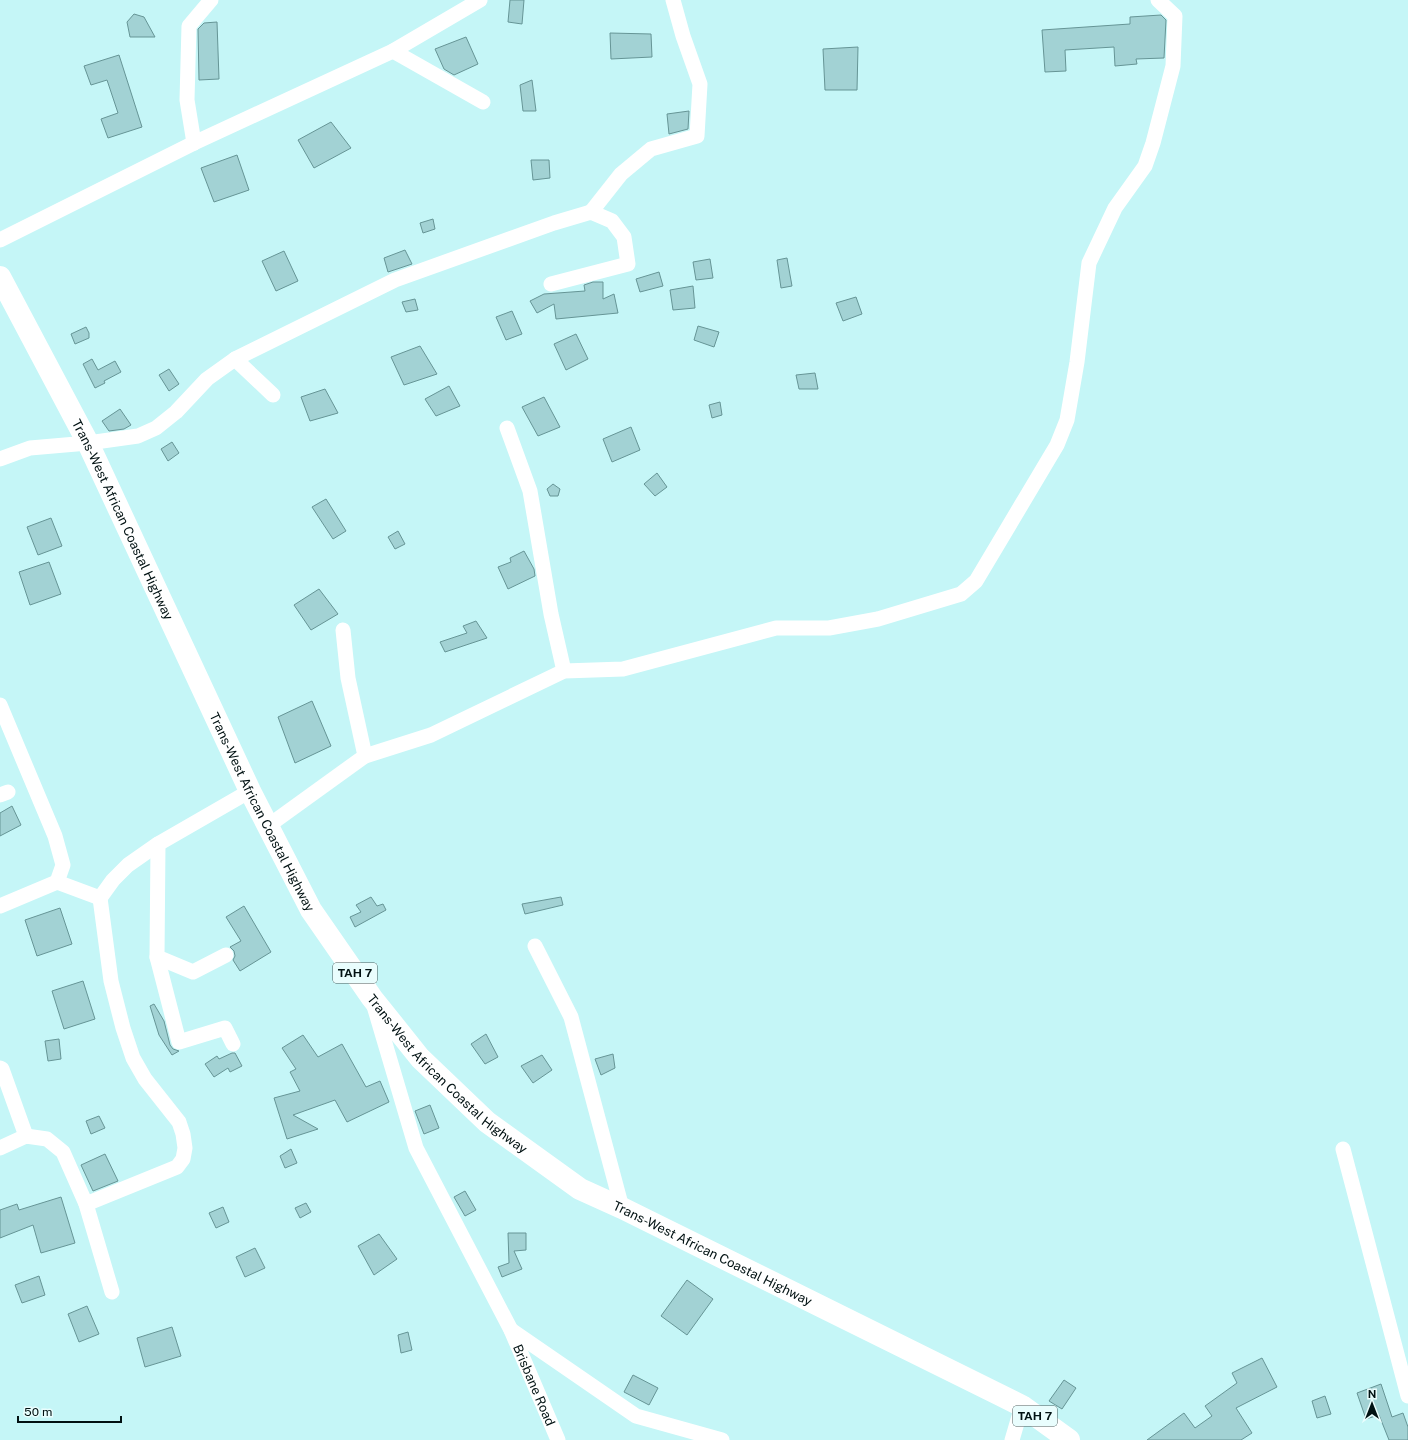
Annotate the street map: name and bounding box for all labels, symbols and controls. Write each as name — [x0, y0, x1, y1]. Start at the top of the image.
street label: Trans-West African Coastal Highway — [69, 417, 177, 622]
street label: Trans-West African Coastal Highway — [207, 710, 318, 914]
road number: TAH 7 — [333, 963, 377, 983]
street label: Trans-West African Coastal Highway — [365, 991, 530, 1156]
street label: Trans-West African Coastal Highway — [611, 1198, 815, 1308]
street label: Brisbane Road — [510, 1342, 558, 1428]
north arrow — [1352, 1384, 1392, 1424]
text: N — [1368, 1388, 1376, 1400]
scale bar — [18, 1398, 121, 1424]
text: 50 m — [24, 1405, 52, 1419]
road number: TAH 7 — [1013, 1406, 1057, 1426]

